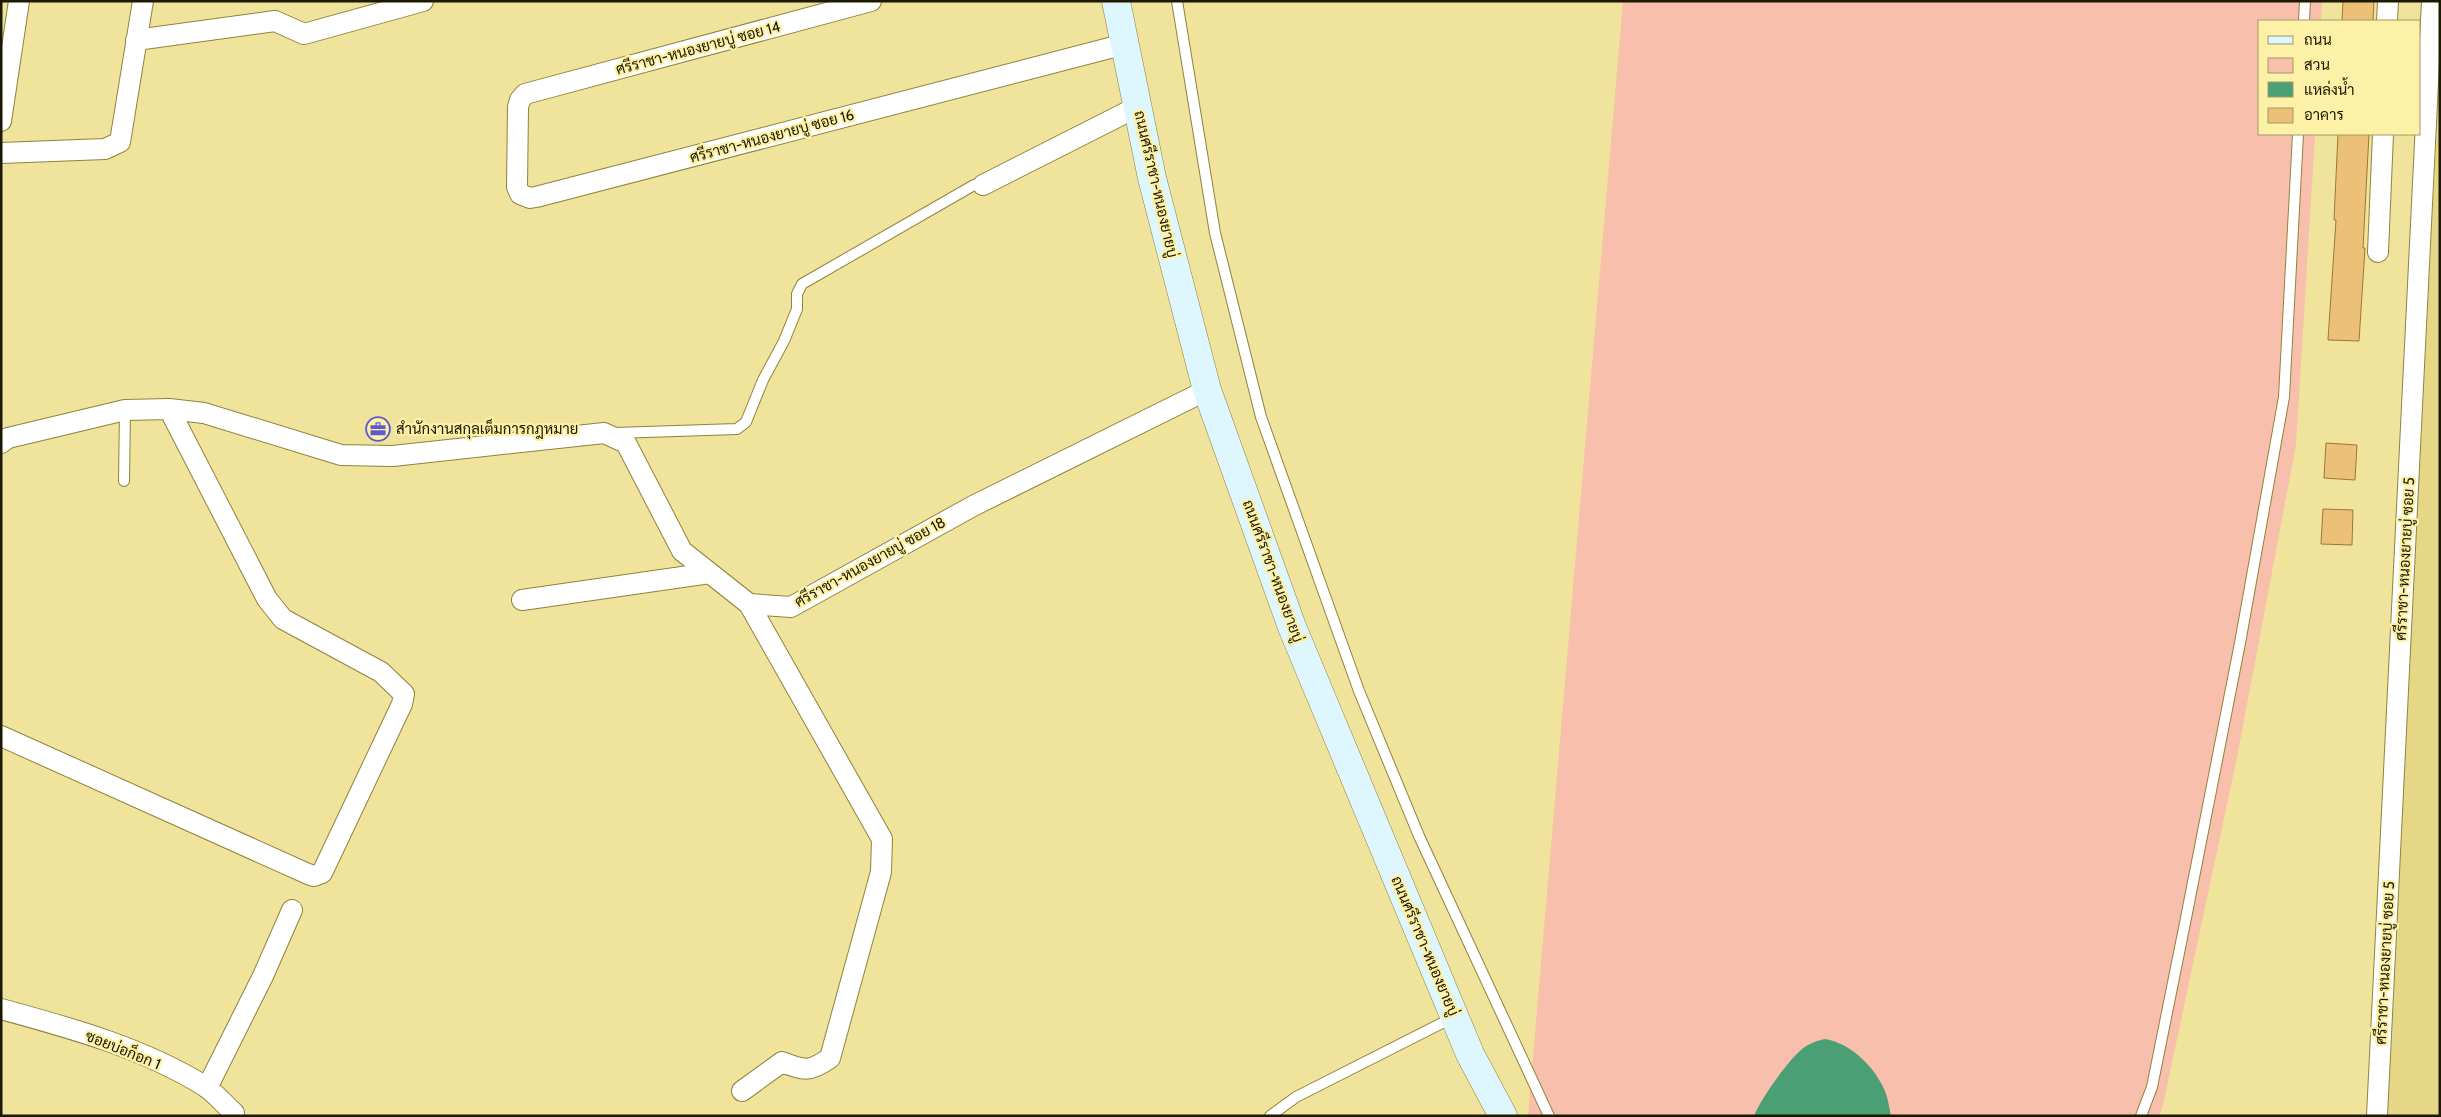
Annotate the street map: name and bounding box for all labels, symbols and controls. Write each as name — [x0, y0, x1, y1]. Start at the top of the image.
street label: ศรีราชา-หนองยายบู่ ซอย 14 — [614, 16, 783, 80]
legend — [2258, 20, 2421, 135]
text: ถนน — [2304, 31, 2332, 49]
text: สวน — [2304, 56, 2330, 74]
text: แหล่งน้ำ — [2304, 77, 2355, 99]
street label: ศรีราชา-หนองยายบู่ ซอย 16 — [688, 104, 856, 168]
text: อาคาร — [2304, 106, 2344, 124]
street label: ถนนศรีราชา-หนองยายบู่ — [1129, 109, 1183, 259]
office icon: สำนักงานสกุลเต็มการกฎหมาย — [365, 416, 391, 442]
place label: สำนักงานสกุลเต็มการกฎหมาย — [396, 418, 578, 440]
street label: ศรีราชา-หนองยายบู่ ซอย 5 — [2391, 477, 2419, 641]
street label: ถนนศรีราชา-หนองยายบู่ — [1238, 497, 1308, 645]
street label: ศรีราชา-หนองยายบู่ ซอย 18 — [791, 512, 949, 612]
street label: ถนนศรีราชา-หนองยายบู่ — [1386, 873, 1464, 1019]
street label: ศรีราชา-หนองยายบู่ ซอย 5 — [2371, 881, 2399, 1045]
street label: ซอยบ่อก็อก 1 — [83, 1025, 164, 1073]

